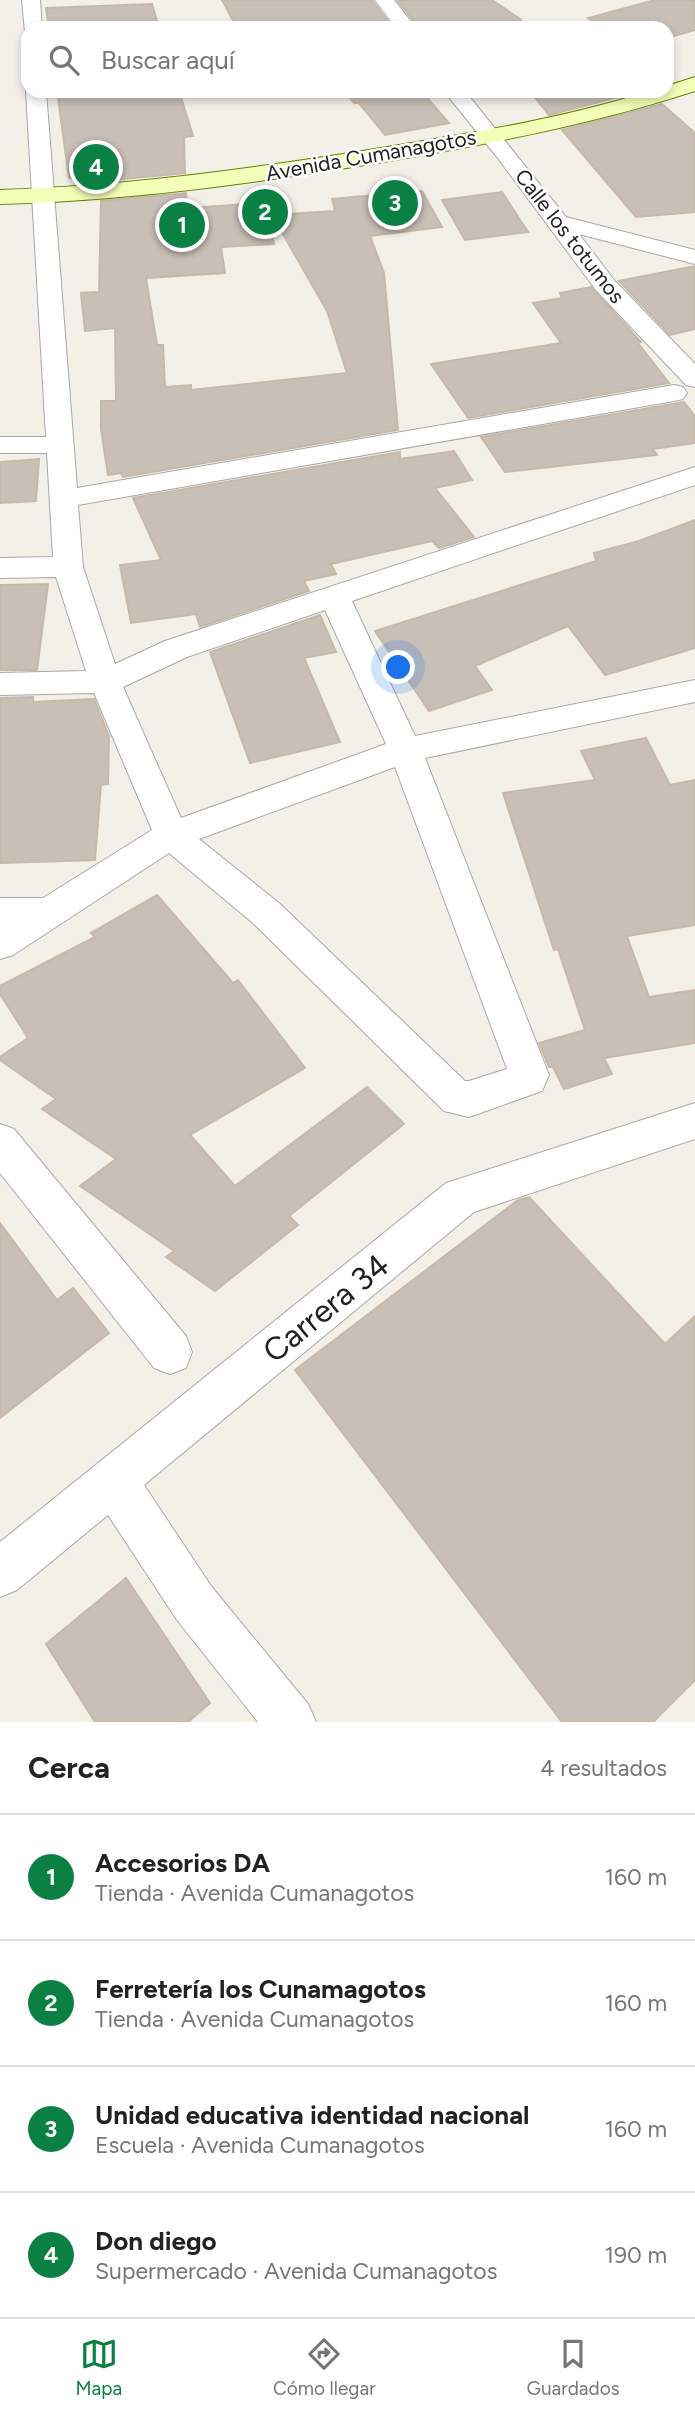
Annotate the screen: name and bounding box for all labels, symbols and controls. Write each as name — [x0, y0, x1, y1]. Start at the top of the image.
search box — [21, 21, 674, 98]
icon: search — [45, 41, 83, 79]
text: Buscar aquí — [101, 44, 235, 76]
street label: Avenida Cumanagotos — [264, 124, 478, 186]
pin: 4 — [73, 141, 119, 193]
street label: Calle los totumos — [510, 164, 630, 308]
pin: 3 — [372, 177, 418, 229]
pin: 2 — [242, 186, 288, 238]
pin: 1 — [159, 199, 205, 251]
your location — [381, 650, 415, 684]
street label: Carrera 34 — [255, 1246, 397, 1370]
text: Cerca — [28, 1749, 110, 1786]
text: 4 resultados — [540, 1754, 667, 1782]
text: Accesorios DA — [95, 1847, 270, 1879]
text: 1 — [46, 1863, 56, 1891]
text: 160 m — [604, 1863, 667, 1891]
text: Tienda · Avenida Cumanagotos — [95, 1879, 414, 1907]
text: Ferretería los Cunamagotos — [95, 1973, 426, 2005]
text: 2 — [44, 1989, 58, 2017]
text: 160 m — [604, 1989, 667, 2017]
text: Tienda · Avenida Cumanagotos — [95, 2005, 414, 2033]
text: Unidad educativa identidad nacional — [95, 2099, 529, 2131]
text: 3 — [45, 2115, 57, 2143]
text: 160 m — [604, 2115, 667, 2143]
text: Escuela · Avenida Cumanagotos — [95, 2131, 425, 2159]
text: Don diego — [95, 2225, 217, 2257]
text: 4 — [44, 2241, 58, 2269]
text: 190 m — [604, 2241, 667, 2269]
text: Supermercado · Avenida Cumanagotos — [95, 2257, 497, 2285]
tab: Mapa — [75, 2335, 122, 2400]
tab: Cómo llegar — [273, 2335, 376, 2400]
tab: Guardados — [527, 2335, 620, 2400]

